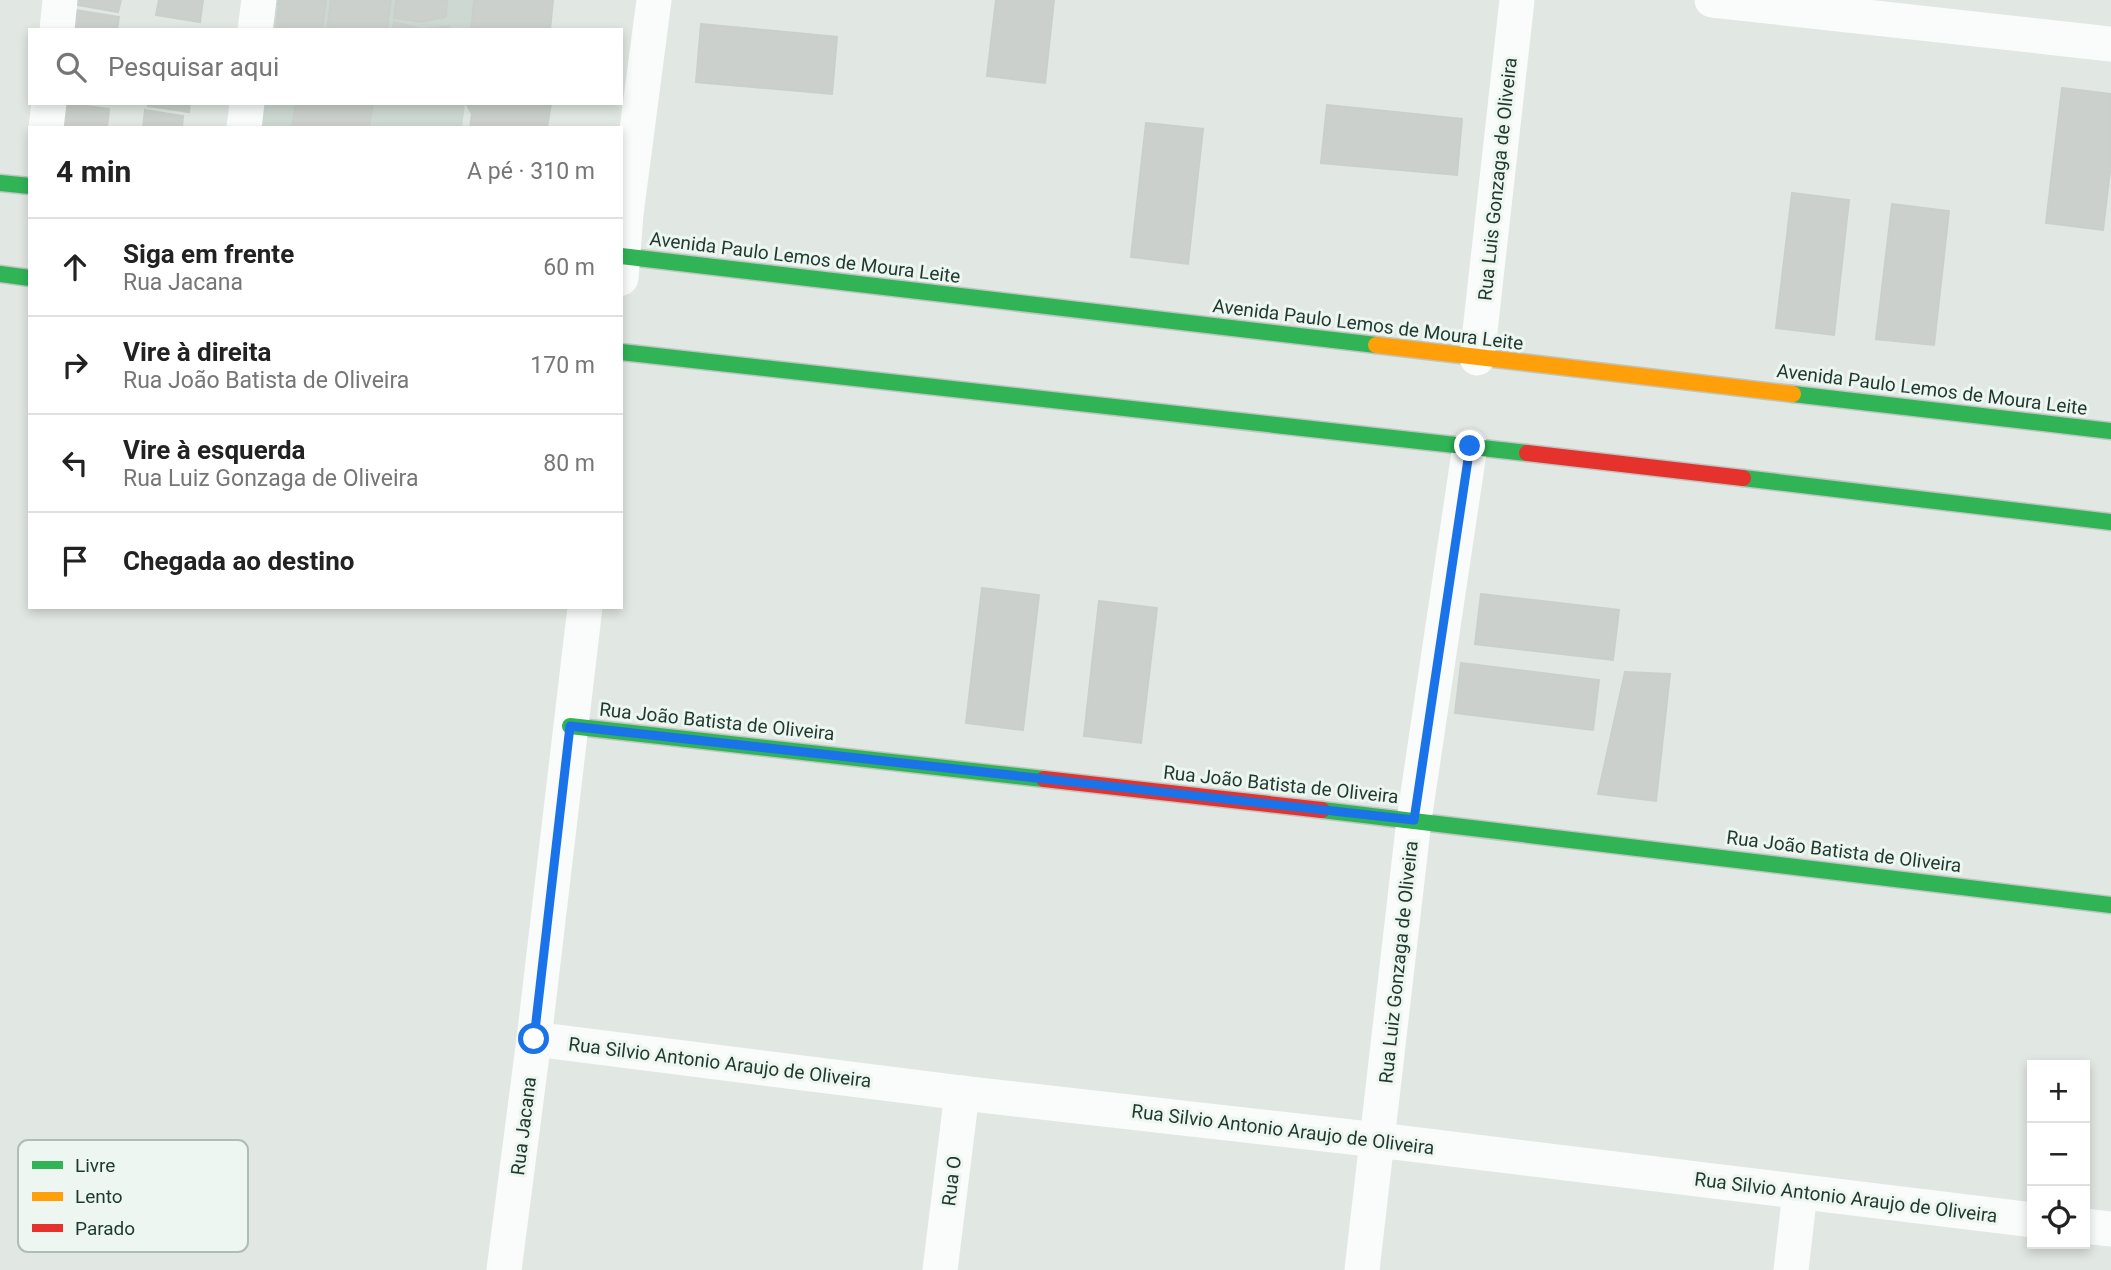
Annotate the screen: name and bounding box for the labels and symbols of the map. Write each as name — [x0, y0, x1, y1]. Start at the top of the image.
street label: Rua Luis Gonzaga de Oliveira — [1473, 56, 1522, 302]
street label: Avenida Paulo Lemos de Moura Leite — [648, 227, 962, 288]
street label: Avenida Paulo Lemos de Moura Leite — [1211, 294, 1525, 355]
street label: Avenida Paulo Lemos de Moura Leite — [1775, 359, 2089, 420]
route end — [1454, 430, 1485, 461]
street label: Rua João Batista de Oliveira — [598, 698, 836, 745]
street label: Rua João Batista de Oliveira — [1162, 761, 1400, 808]
street label: Rua João Batista de Oliveira — [1725, 826, 1963, 877]
street label: Rua Luiz Gonzaga de Oliveira — [1374, 840, 1423, 1085]
route start — [518, 1023, 549, 1054]
street label: Rua Silvio Antonio Araujo de Oliveira — [567, 1033, 873, 1092]
street label: Rua Jacana — [506, 1075, 541, 1177]
street label: Rua Silvio Antonio Araujo de Oliveira — [1130, 1100, 1436, 1159]
legend — [18, 1140, 248, 1252]
text: Livre — [75, 1154, 115, 1177]
street label: Rua O — [937, 1155, 966, 1207]
street label: Rua Silvio Antonio Araujo de Oliveira — [1693, 1168, 1999, 1227]
text: Lento — [75, 1185, 123, 1208]
text: Parado — [75, 1217, 135, 1240]

